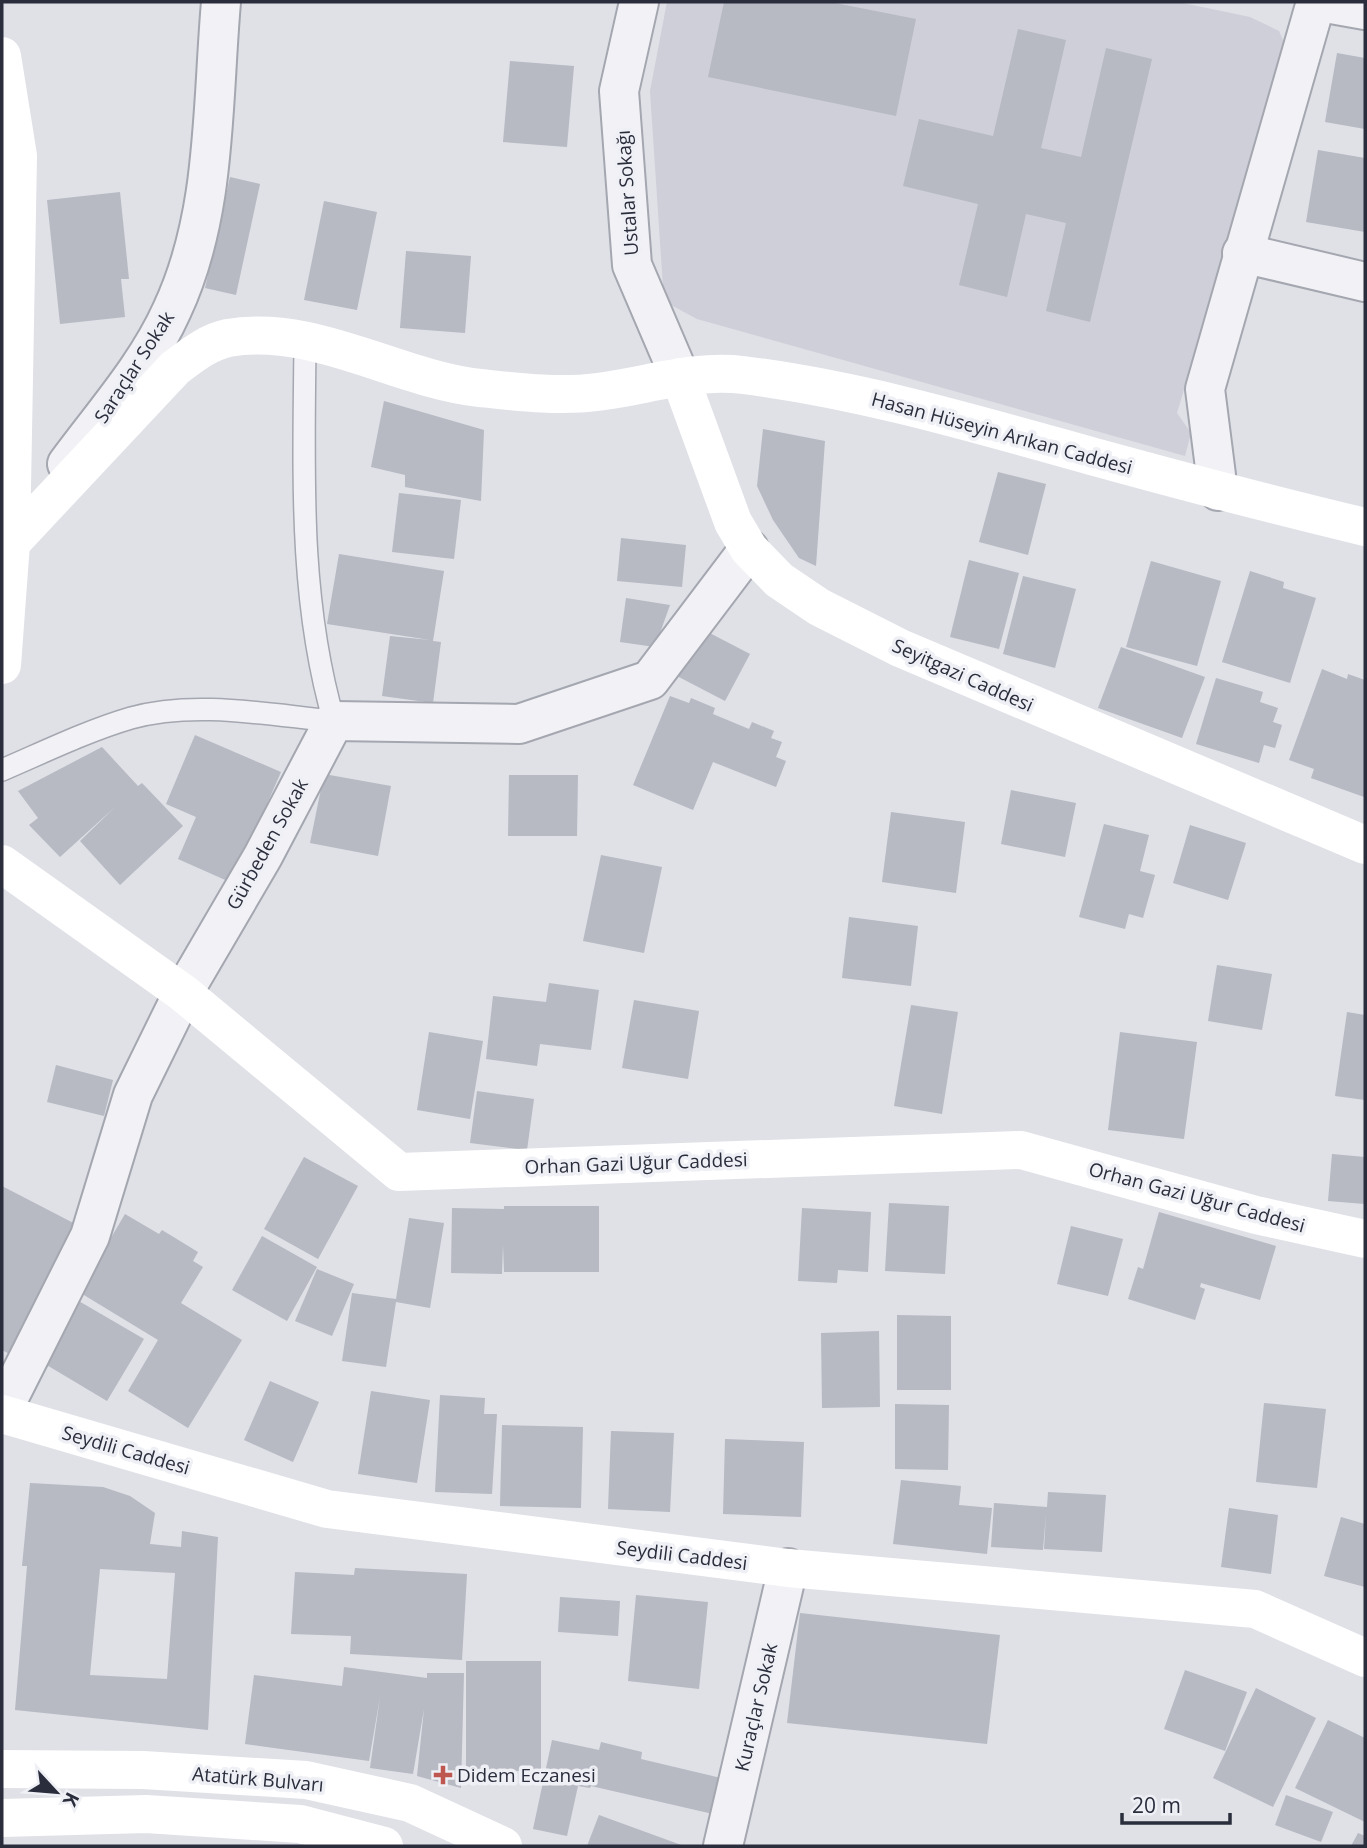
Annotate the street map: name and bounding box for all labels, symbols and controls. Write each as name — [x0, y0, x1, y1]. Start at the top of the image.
street label: Ustalar Sokağı — [610, 129, 644, 257]
street label: Saraçlar Sokak — [88, 306, 180, 428]
street label: Hasan Hüseyin Arıkan Caddesi — [869, 386, 1135, 480]
street label: Seyitgazi Caddesi — [888, 632, 1038, 718]
street label: Gürbeden Sokak — [220, 773, 314, 914]
street label: Orhan Gazi Uğur Caddesi — [524, 1146, 748, 1180]
street label: Orhan Gazi Uğur Caddesi — [1086, 1156, 1308, 1238]
street label: Seydili Caddesi — [59, 1419, 193, 1481]
street label: Seydili Caddesi — [615, 1534, 749, 1576]
street label: Kuraçlar Sokak — [729, 1640, 783, 1774]
north arrow — [21, 1757, 91, 1827]
street label: Atatürk Bulvarı — [191, 1760, 325, 1798]
place label: Didem Eczanesi — [457, 1762, 596, 1788]
marker: Didem Eczanesi — [435, 1767, 451, 1783]
scale bar — [1122, 1782, 1230, 1826]
text: K — [57, 1788, 86, 1811]
text: 20 m — [1132, 1791, 1181, 1819]

